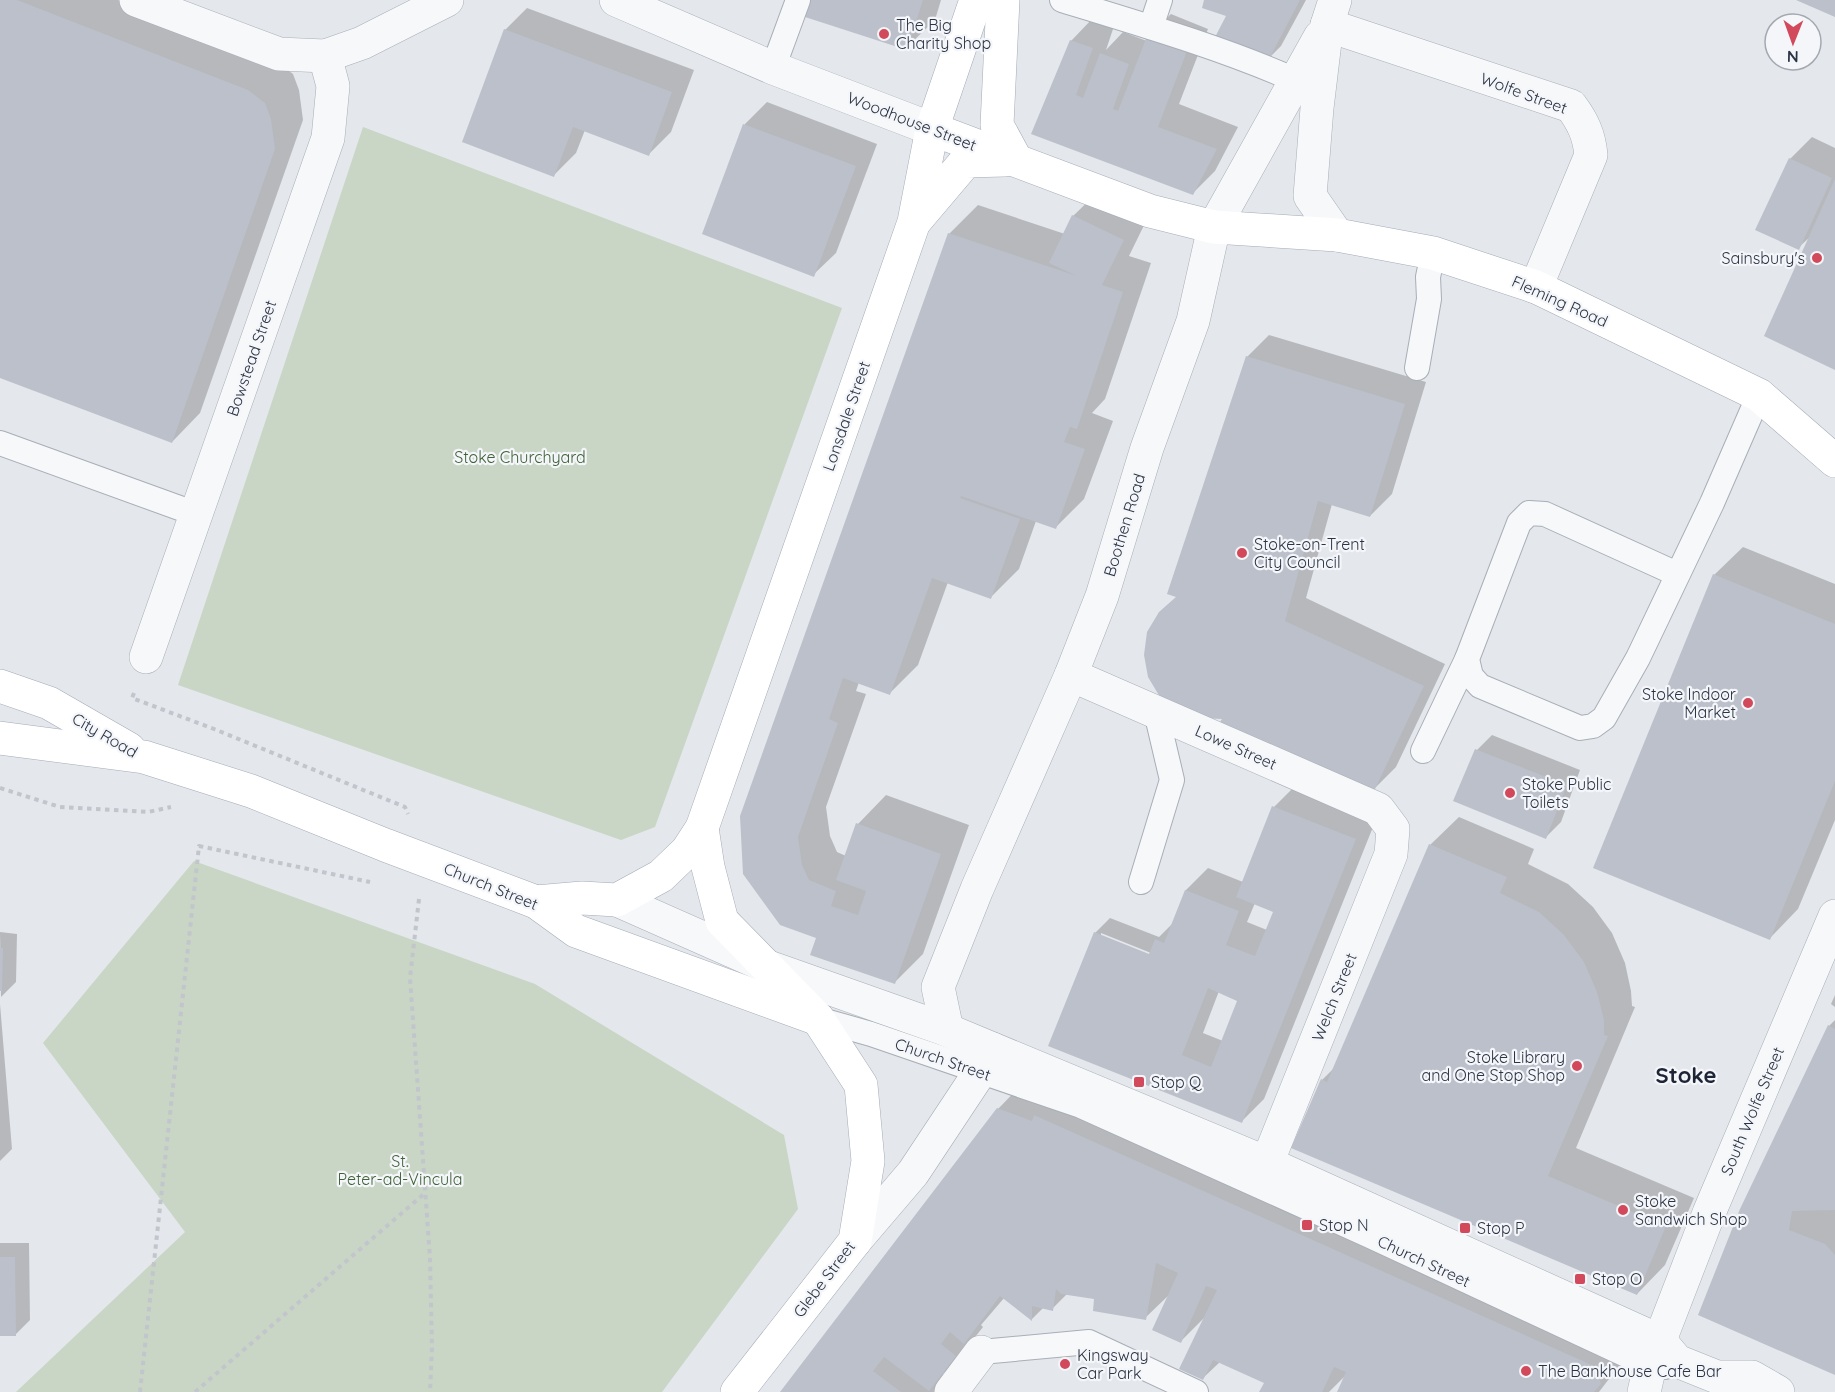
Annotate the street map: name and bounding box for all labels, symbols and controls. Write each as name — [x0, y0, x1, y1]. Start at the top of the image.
north arrow — [1763, 12, 1823, 72]
place label: The Big Charity Shop — [896, 15, 991, 53]
marker: The Big Charity Shop — [877, 27, 891, 41]
text: N — [1787, 47, 1799, 67]
street label: Wolfe Street — [1478, 68, 1570, 118]
street label: Woodhouse Street — [845, 87, 979, 155]
place label: Sainsbury's — [1721, 248, 1805, 268]
marker: Sainsbury's — [1810, 251, 1824, 265]
street label: Fleming Road — [1509, 271, 1611, 331]
street label: Bowstead Street — [222, 297, 280, 419]
street label: Lonsdale Street — [818, 358, 874, 474]
park label: Stoke Churchyard — [454, 447, 586, 467]
street label: Boothen Road — [1099, 471, 1149, 579]
place label: Stoke-on-Trent City Council — [1254, 534, 1365, 572]
marker: Stoke-on-Trent City Council — [1235, 546, 1249, 560]
place label: Stoke Indoor Market — [1642, 684, 1736, 722]
marker: Stoke Indoor Market — [1741, 696, 1755, 710]
street label: City Road — [69, 708, 141, 762]
street label: Lowe Street — [1192, 720, 1280, 774]
place label: Stoke Public Toilets — [1522, 774, 1611, 812]
marker: Stoke Public Toilets — [1503, 786, 1517, 800]
street label: Church Street — [441, 858, 541, 914]
street label: Welch Street — [1307, 950, 1361, 1044]
street label: Church Street — [893, 1033, 993, 1085]
street label: South Wolfe Street — [1716, 1044, 1788, 1178]
place label: Stoke Library and One Stop Shop — [1422, 1047, 1565, 1085]
marker: Stoke Library and One Stop Shop — [1570, 1059, 1584, 1073]
district label: Stoke — [1656, 1061, 1716, 1089]
place label: Stop Q — [1151, 1072, 1202, 1092]
marker: Stop Q — [1132, 1075, 1146, 1089]
park label: St. Peter-ad-Vincula — [338, 1151, 462, 1189]
place label: Stoke Sandwich Shop — [1635, 1191, 1747, 1229]
marker: Stoke Sandwich Shop — [1616, 1203, 1630, 1217]
place label: Stop N — [1319, 1215, 1369, 1235]
marker: Stop N — [1300, 1218, 1314, 1232]
place label: Stop P — [1477, 1218, 1525, 1238]
marker: Stop P — [1458, 1221, 1472, 1235]
street label: Church Street — [1374, 1231, 1474, 1291]
street label: Glebe Street — [789, 1237, 859, 1321]
place label: Stop O — [1592, 1269, 1642, 1289]
marker: Stop O — [1573, 1272, 1587, 1286]
place label: Kingsway Car Park — [1077, 1345, 1149, 1383]
marker: Kingsway Car Park — [1058, 1357, 1072, 1371]
place label: The Bankhouse Cafe Bar — [1538, 1361, 1722, 1381]
marker: The Bankhouse Cafe Bar — [1519, 1364, 1533, 1378]

